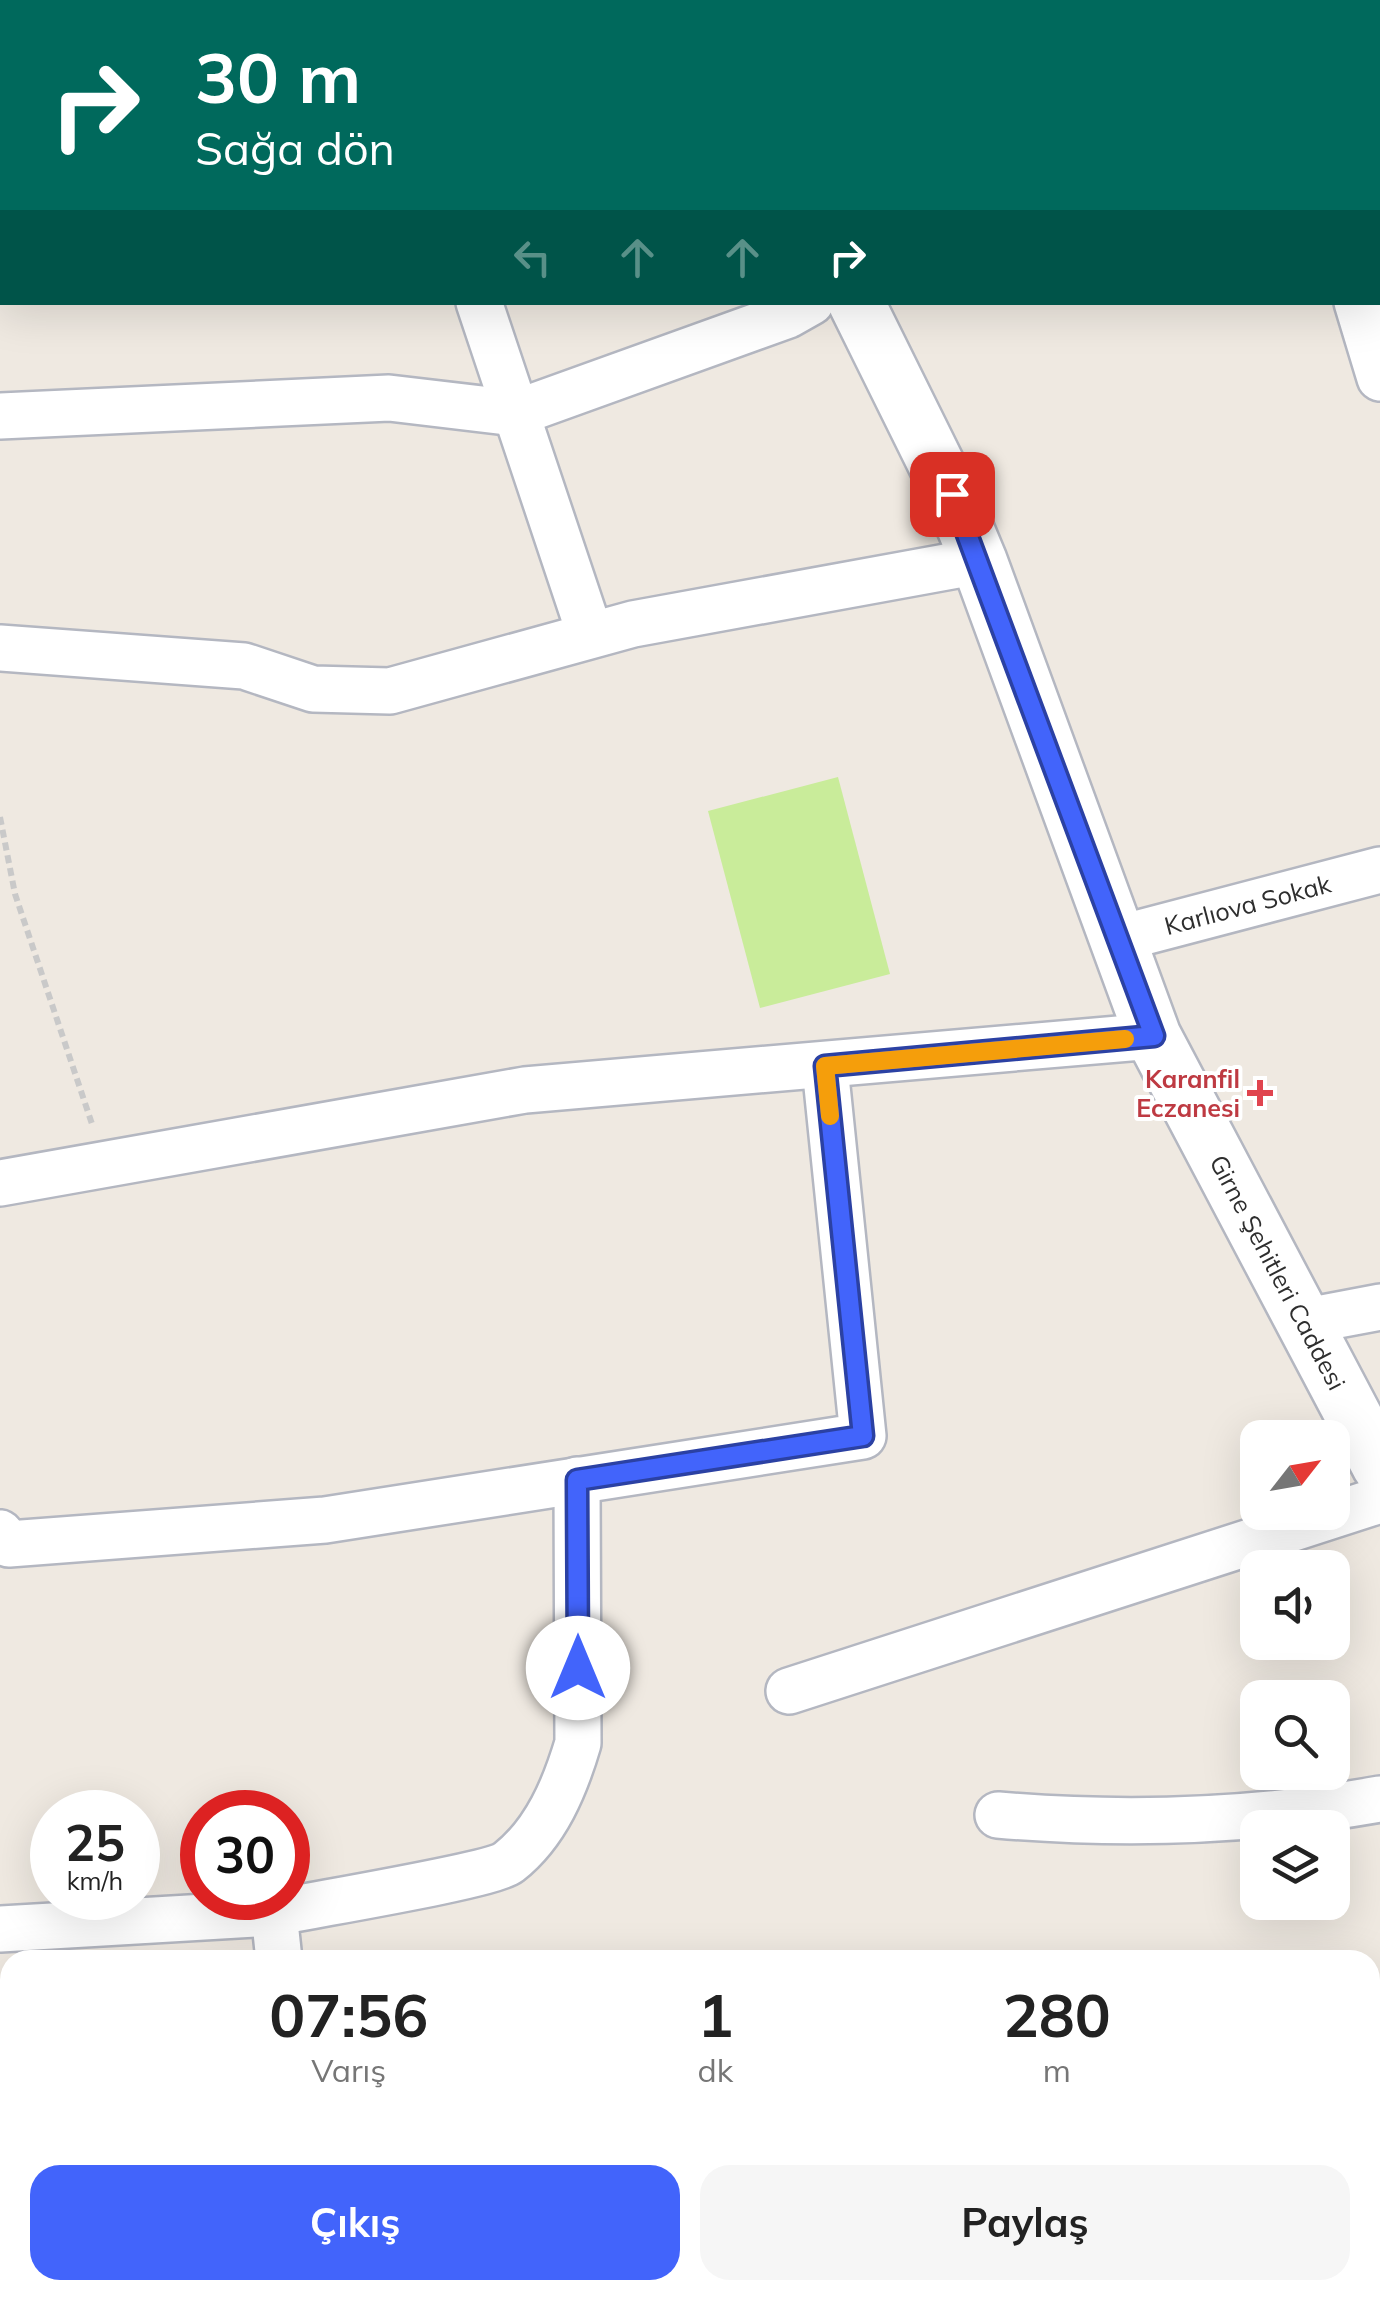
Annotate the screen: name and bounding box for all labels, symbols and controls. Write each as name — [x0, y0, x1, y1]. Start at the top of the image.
text: 30 m — [195, 33, 361, 121]
icon: right — [30, 40, 160, 170]
text: Sağa dön — [195, 120, 395, 176]
icon: left — [505, 230, 560, 285]
icon: ahead — [610, 230, 665, 285]
icon: ahead — [715, 230, 770, 285]
icon: right — [820, 230, 875, 285]
pin — [910, 452, 995, 537]
icon: arrive — [925, 467, 980, 522]
street label: Karlıova Sokak — [1161, 867, 1335, 941]
place label: Karanfil Eczanesi — [1136, 1063, 1240, 1123]
marker: Karanfil Eczanesi — [1249, 1082, 1271, 1104]
street label: Girne Şehitleri Caddesi — [1203, 1149, 1353, 1395]
north arrow — [1240, 1420, 1350, 1530]
map controls — [1240, 1420, 1350, 1920]
button: sound — [1240, 1550, 1350, 1660]
position arrow — [526, 1616, 630, 1720]
button: search — [1240, 1680, 1350, 1790]
speed limit sign: 30 — [180, 1790, 310, 1920]
button: layers — [1240, 1810, 1350, 1920]
text: 25 — [65, 1811, 125, 1874]
text: km/h — [67, 1865, 123, 1896]
text: 07:56 — [269, 1977, 428, 2052]
text: 1 — [697, 1977, 733, 2052]
text: 280 — [1003, 1977, 1111, 2052]
text: Varış — [311, 2050, 386, 2090]
text: dk — [698, 2050, 733, 2090]
text: m — [1043, 2050, 1071, 2090]
button: Çıkış — [30, 2165, 680, 2280]
button: Paylaş — [700, 2165, 1350, 2280]

